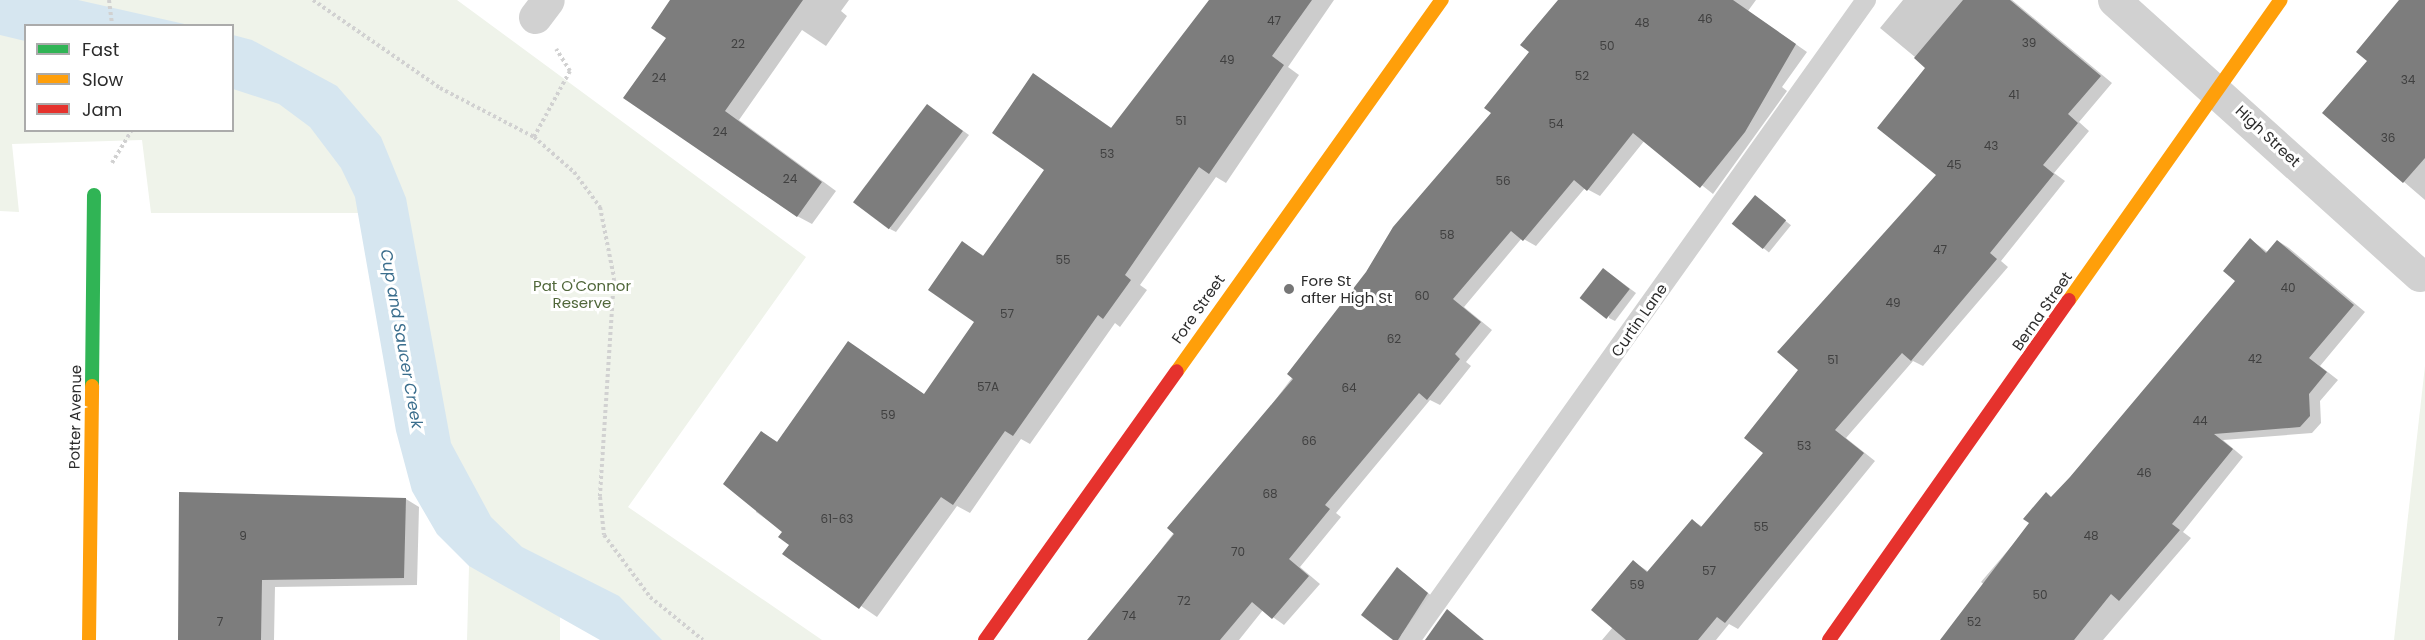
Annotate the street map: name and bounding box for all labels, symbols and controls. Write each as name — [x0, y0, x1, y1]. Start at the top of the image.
house number: 46 — [1697, 12, 1713, 26]
house number: 47 — [1267, 14, 1281, 28]
house number: 48 — [1634, 16, 1650, 30]
legend — [24, 24, 234, 132]
house number: 39 — [2022, 36, 2036, 50]
text: Fast — [82, 37, 119, 62]
house number: 22 — [731, 37, 745, 51]
house number: 50 — [1599, 39, 1615, 53]
house number: 49 — [1219, 53, 1235, 67]
text: Slow — [82, 67, 123, 92]
house number: 52 — [1575, 69, 1589, 83]
house number: 24 — [652, 71, 666, 85]
house number: 34 — [2401, 73, 2415, 87]
house number: 41 — [2008, 88, 2020, 102]
text: Jam — [82, 97, 122, 122]
street label: High Street — [2232, 102, 2304, 170]
house number: 51 — [1175, 114, 1187, 128]
house number: 54 — [1548, 117, 1564, 131]
house number: 24 — [713, 125, 727, 139]
house number: 36 — [2381, 131, 2395, 145]
house number: 43 — [1984, 139, 1998, 153]
house number: 53 — [1100, 147, 1114, 161]
house number: 45 — [1946, 158, 1962, 172]
house number: 24 — [783, 172, 797, 186]
house number: 56 — [1495, 174, 1511, 188]
house number: 58 — [1439, 228, 1455, 242]
house number: 47 — [1933, 243, 1947, 257]
water label: Cup and Saucer Creek — [376, 248, 426, 430]
house number: 55 — [1055, 253, 1071, 267]
street label: Berna Street — [2008, 268, 2076, 354]
street label: Fore Street — [1168, 271, 1228, 347]
place label: Fore St after High St — [1301, 271, 1393, 306]
park label: Pat O'Connor Reserve — [533, 276, 631, 311]
street label: Curtin Lane — [1607, 280, 1671, 360]
house number: 40 — [2280, 281, 2296, 295]
marker: Fore St after High St — [1282, 282, 1296, 296]
house number: 60 — [1414, 289, 1430, 303]
house number: 49 — [1885, 296, 1901, 310]
house number: 57 — [1000, 307, 1014, 321]
house number: 62 — [1387, 332, 1401, 346]
house number: 42 — [2248, 352, 2262, 366]
house number: 51 — [1827, 353, 1839, 367]
street label: Potter Avenue — [65, 365, 85, 469]
house number: 57A — [977, 380, 999, 394]
house number: 64 — [1341, 381, 1357, 395]
house number: 59 — [880, 408, 896, 422]
house number: 44 — [2192, 414, 2208, 428]
house number: 66 — [1301, 434, 1317, 448]
house number: 53 — [1797, 439, 1811, 453]
house number: 46 — [2136, 466, 2152, 480]
house number: 68 — [1262, 487, 1278, 501]
house number: 61-63 — [821, 512, 853, 526]
house number: 55 — [1753, 520, 1769, 534]
house number: 9 — [239, 529, 247, 543]
house number: 48 — [2083, 529, 2099, 543]
house number: 70 — [1231, 545, 1245, 559]
house number: 57 — [1702, 564, 1716, 578]
house number: 59 — [1629, 578, 1645, 592]
house number: 50 — [2032, 588, 2048, 602]
house number: 72 — [1177, 594, 1191, 608]
house number: 74 — [1122, 609, 1136, 623]
house number: 7 — [217, 615, 223, 629]
house number: 52 — [1967, 615, 1981, 629]

